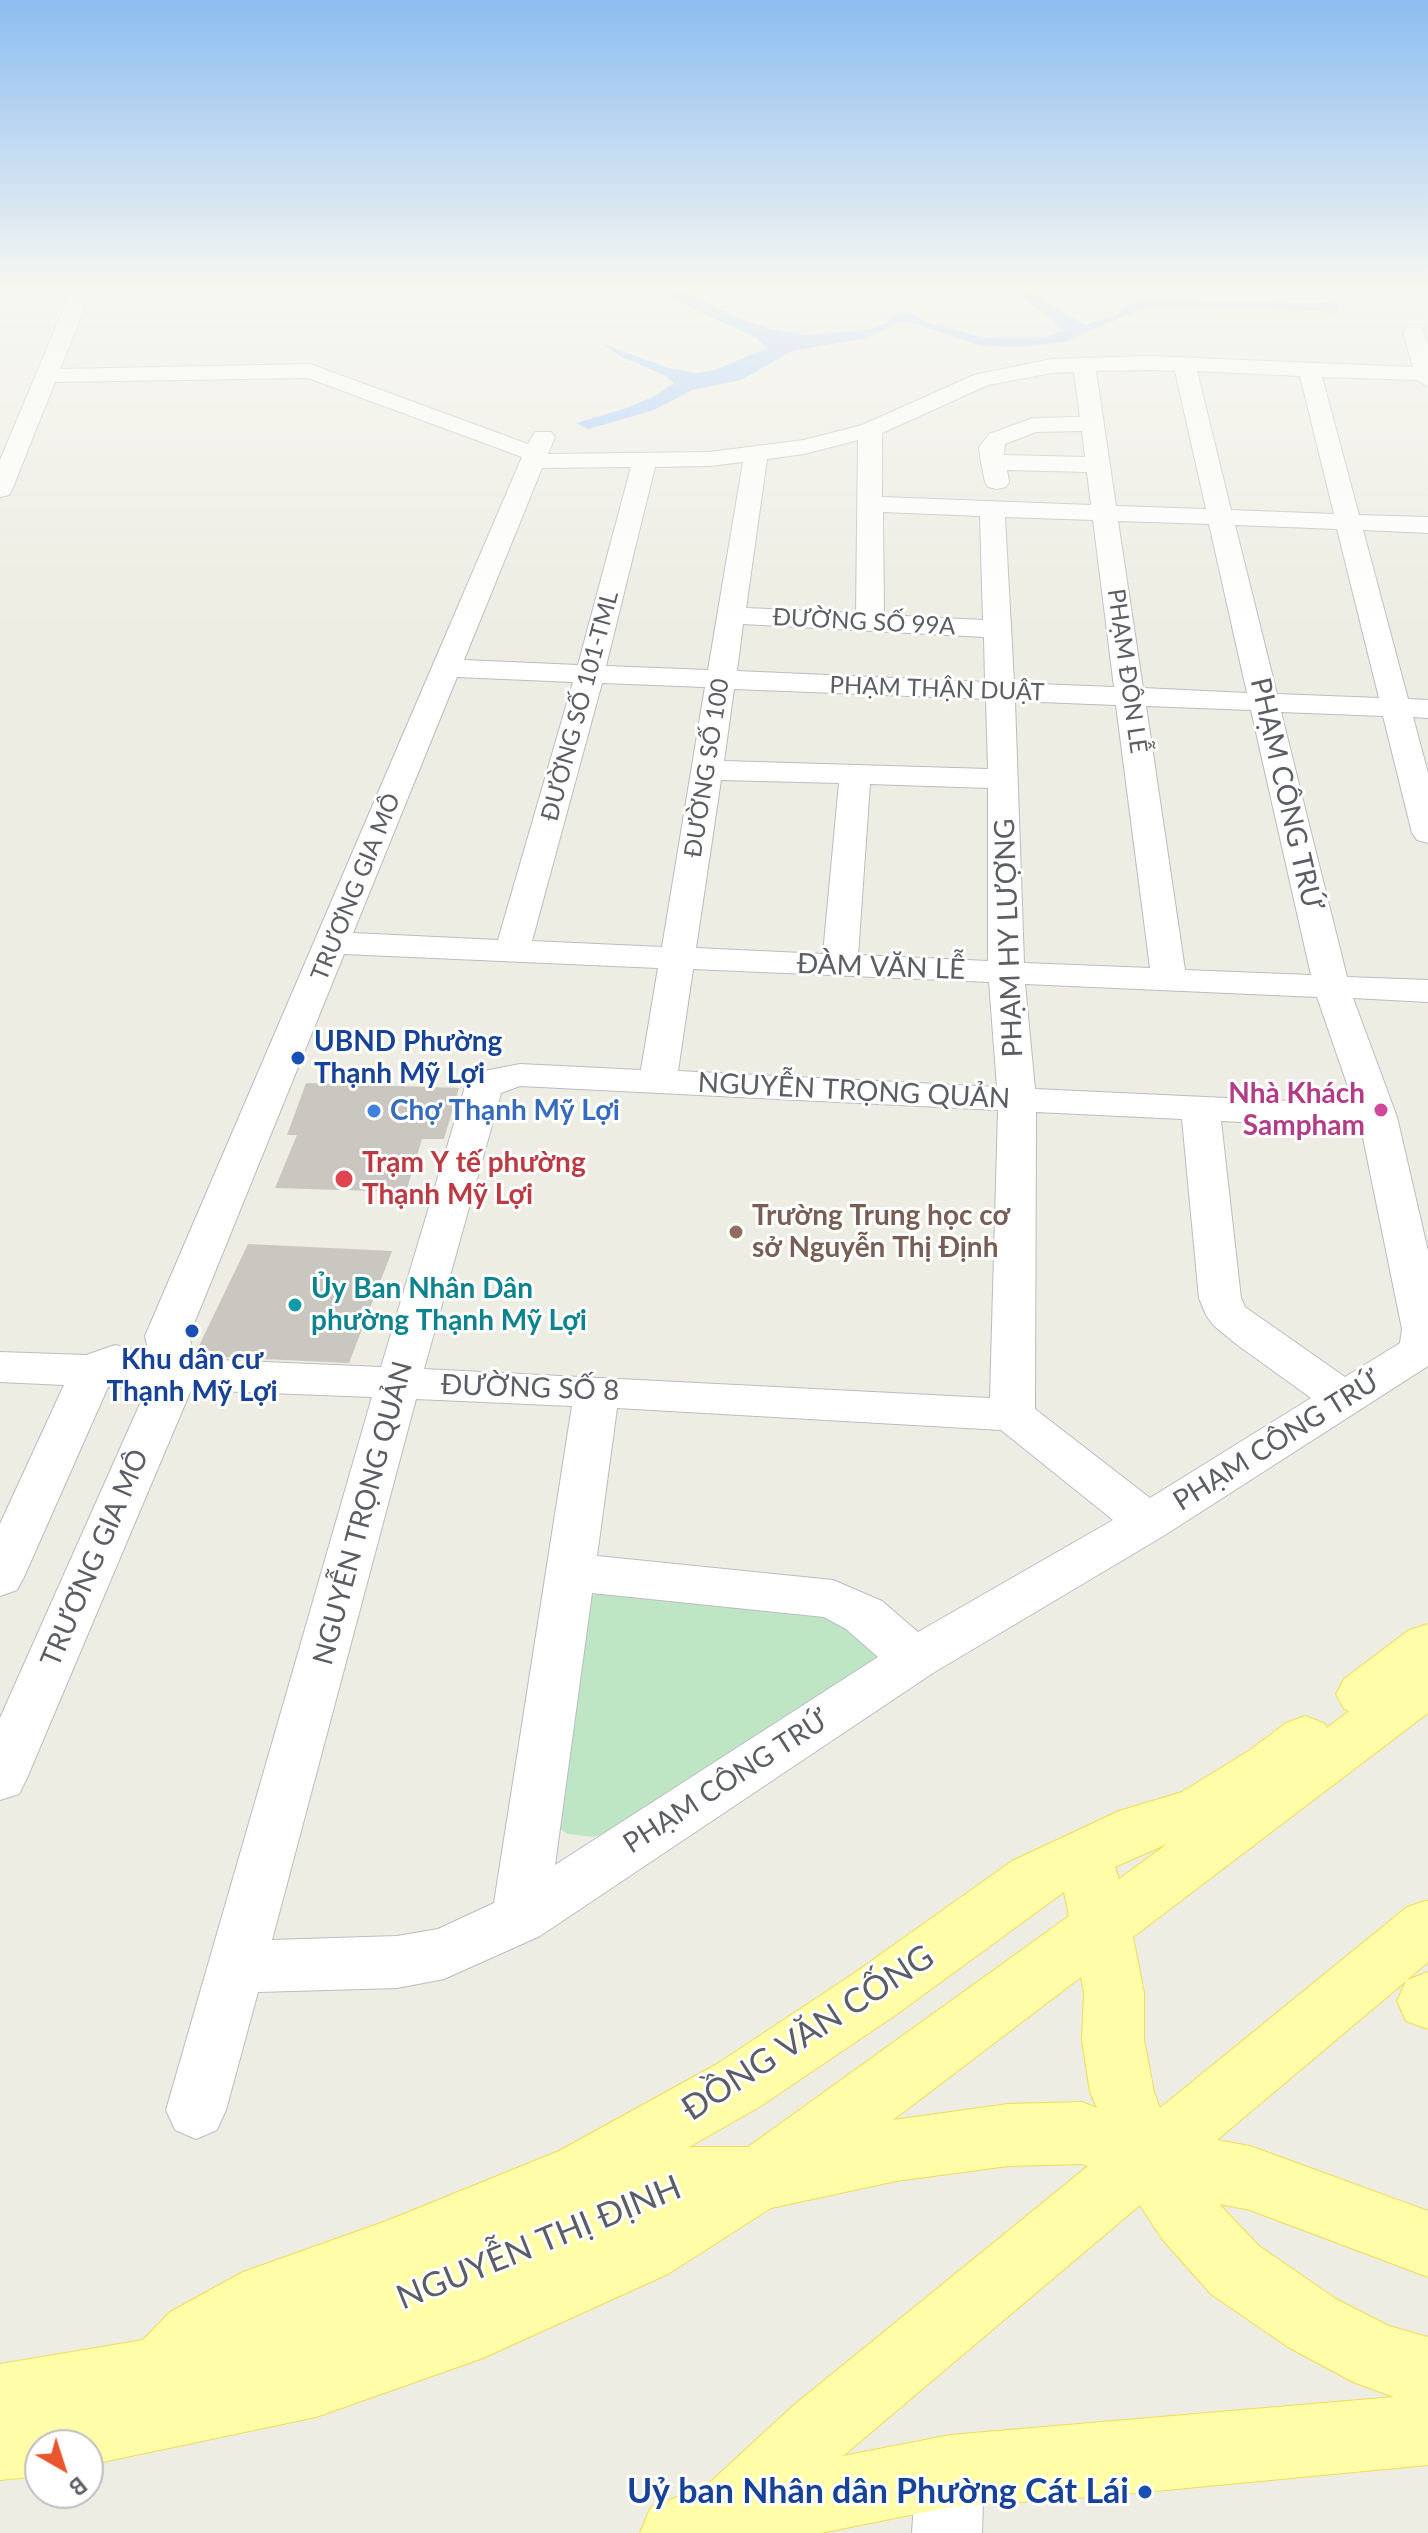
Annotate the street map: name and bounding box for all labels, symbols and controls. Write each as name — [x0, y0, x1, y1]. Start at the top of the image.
street label: PHẠM ĐÔN LỄ — [1101, 587, 1153, 755]
street label: ĐƯỜNG SỐ 101-TML — [535, 588, 625, 824]
street label: ĐƯỜNG SỐ 99A — [772, 603, 956, 641]
street label: PHẠM THẬN DUẬT — [829, 671, 1045, 707]
street label: PHẠM CÔNG TRỨ — [1243, 675, 1329, 913]
street label: ĐƯỜNG SỐ 100 — [679, 676, 735, 860]
street label: TRƯƠNG GIA MÔ — [305, 789, 407, 985]
street label: PHẠM HY LƯỢNG — [988, 818, 1030, 1058]
street label: ĐÀM VĂN LỄ — [796, 947, 966, 987]
place label: UBND Phường Thạnh Mỹ Lợi — [314, 1025, 502, 1091]
marker: UBND Phường Thạnh Mỹ Lợi — [289, 1049, 307, 1067]
street label: NGUYỄN TRỌNG QUẢN — [697, 1066, 1011, 1116]
place label: Nhà Khách Sampham — [1228, 1077, 1365, 1143]
place label: Chợ Thạnh Mỹ Lợi — [390, 1094, 620, 1128]
marker: Nhà Khách Sampham — [1372, 1101, 1390, 1119]
marker: Chợ Thạnh Mỹ Lợi — [365, 1102, 383, 1120]
place label: Trạm Y tế phường Thạnh Mỹ Lợi — [362, 1146, 586, 1212]
marker: Trạm Y tế phường Thạnh Mỹ Lợi — [333, 1168, 355, 1190]
place label: Trường Trung học cơ sở Nguyễn Thị Định — [752, 1199, 1010, 1265]
marker: Trường Trung học cơ sở Nguyễn Thị Định — [727, 1223, 745, 1241]
place label: Ủy Ban Nhân Dân phường Thạnh Mỹ Lợi — [311, 1272, 587, 1338]
marker: Ủy Ban Nhân Dân phường Thạnh Mỹ Lợi — [286, 1296, 304, 1314]
marker: Khu dân cư Thạnh Mỹ Lợi — [183, 1322, 201, 1340]
place label: Khu dân cư Thạnh Mỹ Lợi — [106, 1343, 278, 1409]
street label: NGUYỄN TRỌNG QUẢN — [306, 1358, 420, 1668]
street label: PHẠM CÔNG TRỨ — [1167, 1364, 1387, 1518]
street label: ĐƯỜNG SỐ 8 — [440, 1368, 620, 1408]
street label: TRƯƠNG GIA MÔ — [34, 1444, 156, 1672]
street label: PHẠM CÔNG TRỨ — [617, 1703, 835, 1861]
street label: ĐỒNG VĂN CỐNG — [674, 1936, 942, 2130]
street label: NGUYỄN THỊ ĐỊNH — [391, 2167, 687, 2319]
north arrow — [24, 2429, 104, 2509]
text: B — [64, 2471, 92, 2502]
place label: Uỷ ban Nhân dân Phường Cát Lái — [627, 2472, 1129, 2512]
marker: Uỷ ban Nhân dân Phường Cát Lái — [1136, 2483, 1154, 2501]

